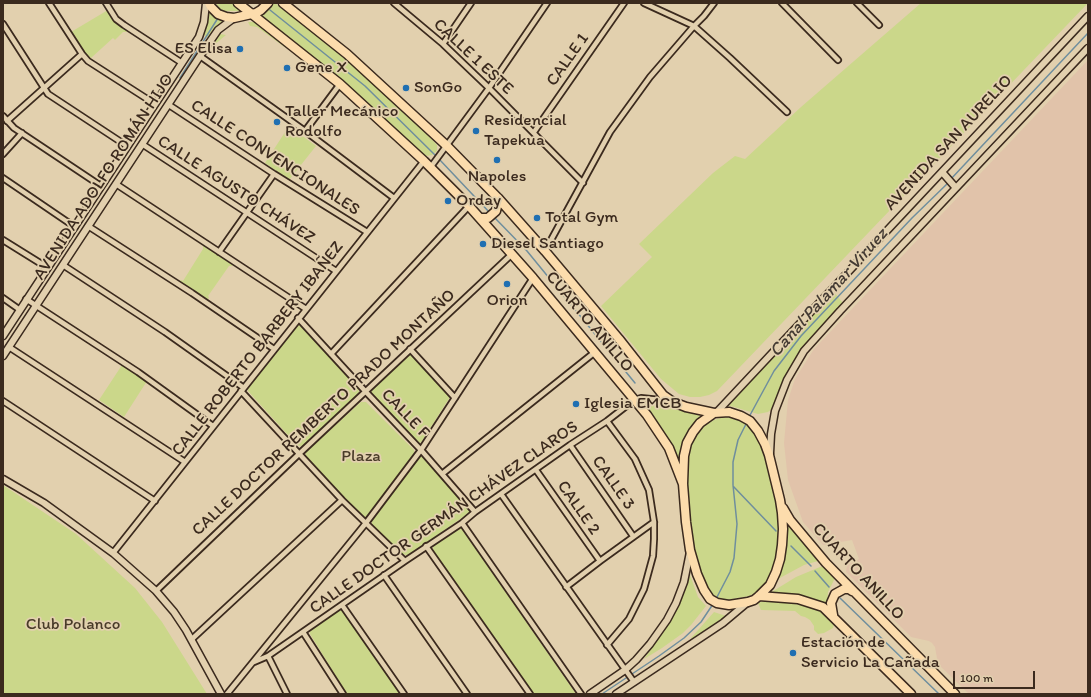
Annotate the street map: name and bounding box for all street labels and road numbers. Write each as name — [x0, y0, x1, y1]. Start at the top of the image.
street label: CALLE 1 ESTE — [429, 15, 517, 99]
street label: CALLE 1 — [542, 29, 594, 91]
street label: AVENIDA ADOLFO ROMÁN HIJO — [30, 70, 178, 284]
street label: AVENIDA SAN AURELIO — [881, 71, 1017, 215]
street label: CALLE CONVENCIONALES — [187, 96, 363, 220]
street label: CALLE AGUSTO CHÁVEZ — [153, 131, 319, 249]
street label: CALLE ROBERTO BARBERY IBAÑEZ — [168, 238, 348, 460]
street label: CUARTO ANILLO — [541, 267, 637, 377]
street label: CALLE DOCTOR REMBERTO PRADO MONTAÑO — [188, 285, 460, 541]
street label: CALLE F — [376, 385, 434, 443]
street label: CALLE DOCTOR GERMÁN CHÁVEZ CLAROS — [306, 417, 582, 619]
street label: CALLE 3 — [587, 452, 639, 514]
street label: CALLE 2 — [552, 477, 604, 539]
street label: CUARTO ANILLO — [808, 519, 908, 625]

